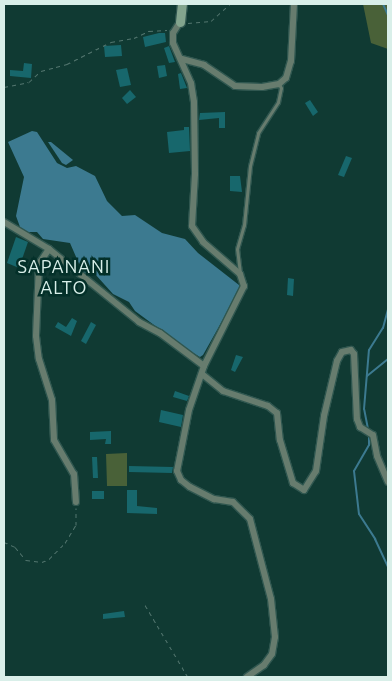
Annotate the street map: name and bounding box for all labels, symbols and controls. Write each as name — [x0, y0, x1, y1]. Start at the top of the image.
district label: SAPANANI ALTO — [17, 256, 111, 298]

